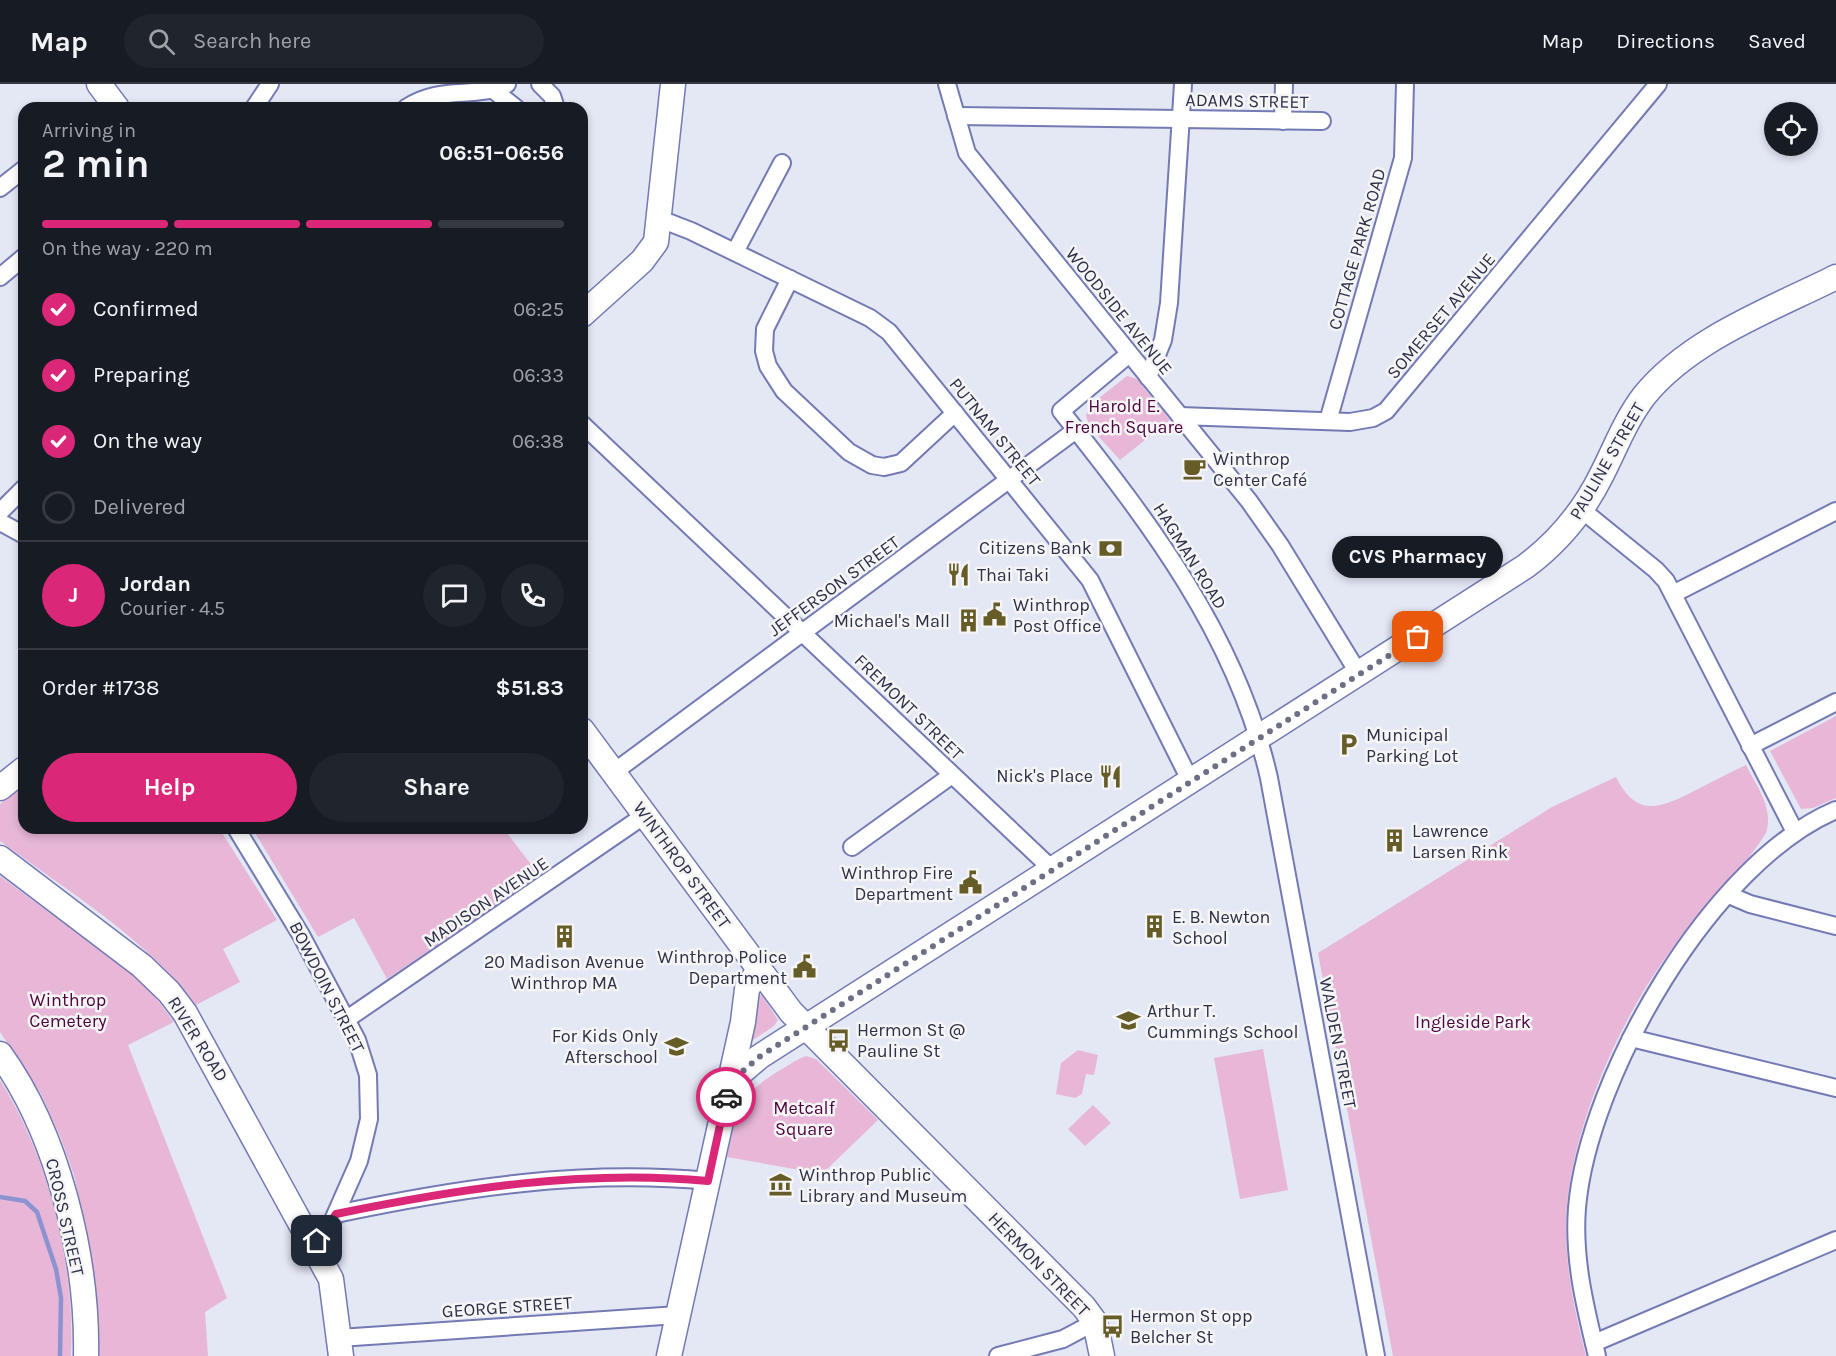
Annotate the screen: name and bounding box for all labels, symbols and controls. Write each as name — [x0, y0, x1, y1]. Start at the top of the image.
search box — [124, 14, 544, 68]
text: Map — [30, 25, 88, 58]
icon: search — [145, 25, 178, 58]
text: Search here — [193, 28, 311, 54]
text: Map — [1542, 29, 1583, 53]
text: Directions — [1616, 29, 1715, 53]
text: Saved — [1748, 29, 1806, 53]
street label: ADAMS STREET — [1185, 89, 1309, 113]
map controls — [1764, 102, 1818, 156]
button: locate — [1764, 102, 1818, 156]
text: Arriving in — [42, 119, 136, 142]
text: 06:51–06:56 — [439, 140, 564, 166]
text: 2 min — [42, 141, 150, 187]
street label: COTTAGE PARK ROAD — [1323, 166, 1391, 332]
text: On the way · 220 m — [42, 237, 213, 260]
street label: WOODSIDE AVENUE — [1061, 243, 1177, 379]
street label: SOMERSET AVENUE — [1382, 249, 1500, 383]
icon: check — [42, 293, 75, 326]
text: Confirmed — [93, 296, 199, 322]
text: 06:25 — [513, 298, 564, 321]
icon: check — [42, 359, 75, 392]
text: Preparing — [93, 362, 190, 388]
text: 06:33 — [512, 364, 564, 387]
street label: PUTNAM STREET — [945, 373, 1045, 491]
park label: Harold E. French Square — [1065, 395, 1183, 438]
street label: PAULINE STREET — [1565, 398, 1649, 524]
icon: check — [42, 425, 75, 458]
text: On the way — [93, 428, 202, 454]
text: 06:38 — [512, 430, 564, 453]
place label: Winthrop Center Café — [1213, 448, 1307, 491]
cafe icon: Winthrop Center Café — [1182, 456, 1208, 482]
text: Delivered — [93, 494, 186, 520]
street label: HAGMAN ROAD — [1149, 499, 1231, 613]
street label: JEFFERSON STREET — [764, 531, 904, 641]
bank icon: Citizens Bank — [1097, 535, 1123, 561]
callout: CVS Pharmacy — [1332, 535, 1504, 577]
place label: Citizens Bank — [979, 537, 1092, 559]
text: CVS Pharmacy — [1349, 545, 1486, 568]
restaurant icon: Thai Taki — [946, 562, 972, 588]
button: chat — [423, 564, 486, 627]
button: phone — [501, 564, 564, 627]
place label: Thai Taki — [977, 564, 1049, 586]
text: Jordan — [120, 571, 191, 597]
text: J — [69, 582, 78, 608]
place label: Winthrop Post Office — [1013, 594, 1101, 637]
text: Courier · 4.5 — [120, 597, 225, 620]
public building icon: Winthrop Post Office — [982, 602, 1008, 628]
building icon: Michael's Mall — [955, 608, 981, 634]
place label: Michael's Mall — [834, 610, 950, 632]
pin — [1392, 611, 1443, 662]
icon: bag — [1401, 620, 1434, 653]
street label: FREMONT STREET — [850, 649, 968, 765]
text: Order #1738 — [42, 675, 160, 701]
text: $51.83 — [496, 675, 564, 701]
place label: Municipal Parking Lot — [1366, 724, 1458, 767]
parking icon: Municipal Parking Lot — [1335, 732, 1361, 758]
button: Help — [42, 753, 297, 822]
button: Share — [309, 753, 564, 822]
restaurant icon: Nick's Place — [1098, 763, 1124, 789]
place label: Nick's Place — [996, 765, 1093, 787]
street label: WINTHROP STREET — [629, 797, 735, 933]
place label: Lawrence Larsen Rink — [1412, 820, 1508, 863]
building icon: Lawrence Larsen Rink — [1381, 828, 1407, 854]
street label: MADISON AVENUE — [419, 852, 553, 952]
place label: Winthrop Fire Department — [841, 862, 953, 905]
public building icon: Winthrop Fire Department — [958, 870, 984, 896]
place label: E. B. Newton School — [1172, 906, 1270, 949]
building icon: E. B. Newton School — [1141, 914, 1167, 940]
street label: BOWDOIN STREET — [284, 918, 370, 1056]
building icon: 20 Madison Avenue Winthrop MA — [551, 923, 577, 949]
place label: Winthrop Police Department — [657, 946, 787, 989]
place label: 20 Madison Avenue Winthrop MA — [484, 951, 644, 994]
public building icon: Winthrop Police Department — [792, 954, 818, 980]
street label: WALDEN STREET — [1315, 976, 1361, 1110]
park label: Winthrop Cemetery — [29, 989, 107, 1032]
street label: RIVER ROAD — [163, 992, 233, 1086]
place label: Arthur T. Cummings School — [1147, 1000, 1298, 1043]
school or university icon: Arthur T. Cummings School — [1116, 1008, 1142, 1034]
park label: Ingleside Park — [1415, 1011, 1531, 1033]
place label: Hermon St @ Pauline St — [857, 1019, 966, 1062]
place label: For Kids Only Afterschool — [552, 1025, 659, 1068]
bus stop icon: Hermon St @ Pauline St — [826, 1027, 852, 1053]
school or university icon: For Kids Only Afterschool — [663, 1033, 689, 1059]
courier — [696, 1067, 756, 1127]
icon: car — [710, 1081, 743, 1114]
park label: Metcalf Square — [773, 1097, 836, 1140]
street label: CROSS STREET — [41, 1156, 89, 1278]
place label: Winthrop Public Library and Museum — [799, 1164, 967, 1207]
museum icon: Winthrop Public Library and Museum — [768, 1172, 794, 1198]
street label: HERMON STREET — [984, 1207, 1094, 1321]
pin — [291, 1215, 342, 1266]
icon: home — [300, 1224, 333, 1257]
street label: GEORGE STREET — [441, 1291, 573, 1323]
place label: Hermon St opp Belcher St — [1130, 1305, 1252, 1348]
bus stop icon: Hermon St opp Belcher St — [1099, 1313, 1125, 1339]

